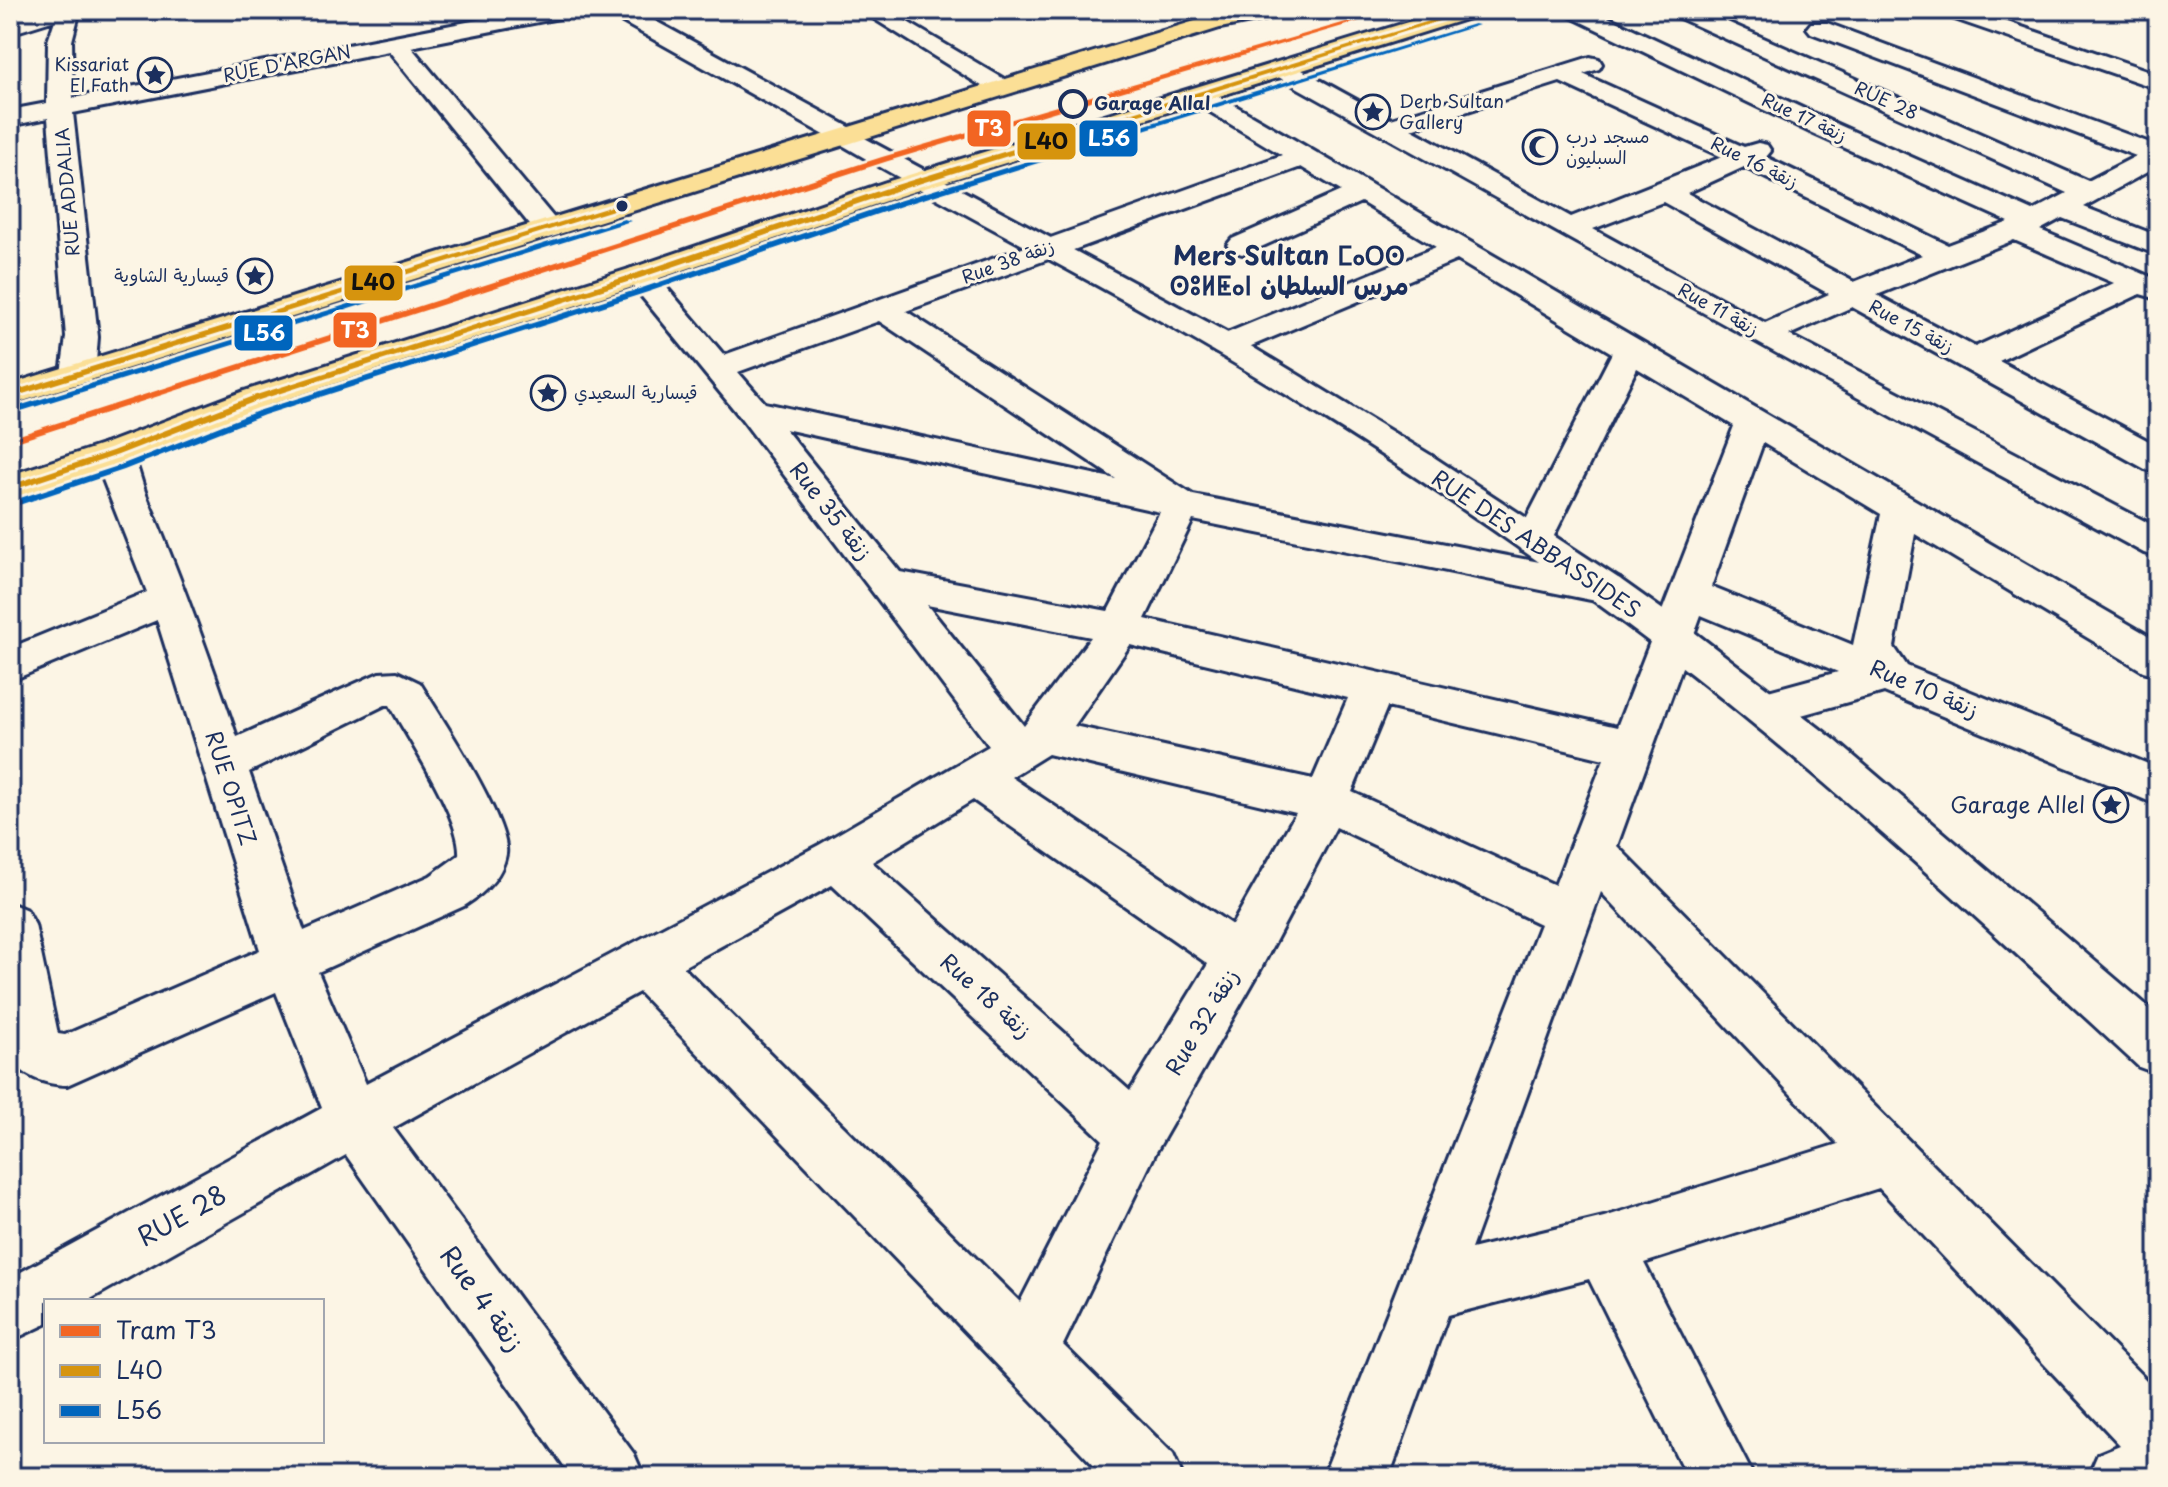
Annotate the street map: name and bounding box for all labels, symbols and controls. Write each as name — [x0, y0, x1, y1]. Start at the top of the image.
street label: RUE D'ARGAN — [220, 37, 353, 88]
place label: Kissariat El Fath — [54, 50, 129, 98]
place icon: Kissariat El Fath — [136, 56, 174, 94]
street label: RUE 28 — [1850, 74, 1923, 126]
street label: Rue 17 زنقة — [1758, 85, 1852, 148]
place label: Derb Sultan Gallery — [1399, 87, 1504, 135]
place label: Garage Allal — [1094, 89, 1210, 116]
marker: Garage Allal — [1059, 90, 1087, 118]
place icon: Derb Sultan Gallery — [1354, 93, 1392, 131]
line badge: T3 — [966, 109, 1012, 148]
text: T3 — [974, 110, 1004, 143]
line badge: L56 — [1078, 119, 1139, 158]
text: L56 — [1088, 120, 1130, 153]
line badge: L40 — [1016, 122, 1077, 161]
place label: مسجد درب السبليون — [1566, 122, 1649, 170]
text: L40 — [1024, 123, 1068, 156]
street label: RUE ADDALIA — [47, 127, 86, 257]
mosque icon: مسجد درب السبليون — [1521, 128, 1559, 166]
street label: Rue 16 زنقة — [1707, 129, 1803, 194]
unlabelled marker — [614, 198, 630, 214]
street label: Rue 38 زنقة — [958, 231, 1057, 290]
district label: Mers Sultan ⵎⴰⵔⵙ ⵙⵓⵍⵟⴰⵏ مرس السلطان — [1169, 235, 1409, 304]
place icon: قيسارية الشاوية — [236, 257, 274, 295]
place label: قيسارية الشاوية — [114, 261, 229, 288]
line badge: L40 — [343, 264, 404, 302]
text: L40 — [351, 264, 395, 297]
street label: Rue 11 زنقة — [1674, 275, 1764, 342]
street label: Rue 15 زنقة — [1864, 292, 1959, 359]
line badge: T3 — [332, 311, 378, 349]
text: T3 — [340, 312, 370, 345]
line badge: L56 — [233, 314, 294, 352]
text: L56 — [243, 315, 285, 348]
place icon: قيسارية السعيدي — [529, 374, 567, 412]
place label: قيسارية السعيدي — [574, 378, 697, 406]
street label: Rue 35 زنقة — [783, 454, 881, 566]
street label: RUE DES ABBASSIDES — [1426, 460, 1648, 625]
street label: Rue 10 زنقة — [1865, 650, 1984, 725]
street label: RUE OPITZ — [198, 726, 266, 849]
place icon: Garage Allel — [2092, 786, 2130, 824]
place label: Garage Allel — [1950, 787, 2085, 820]
street label: Rue 18 زنقة — [934, 945, 1040, 1045]
street label: Rue 32 زنقة — [1156, 962, 1246, 1081]
street label: RUE 28 — [129, 1174, 233, 1255]
street label: Rue 4 زنقة — [431, 1237, 535, 1359]
legend — [44, 1299, 324, 1443]
text: Tram T3 — [116, 1311, 217, 1347]
text: L40 — [116, 1351, 163, 1387]
text: L56 — [116, 1391, 162, 1427]

